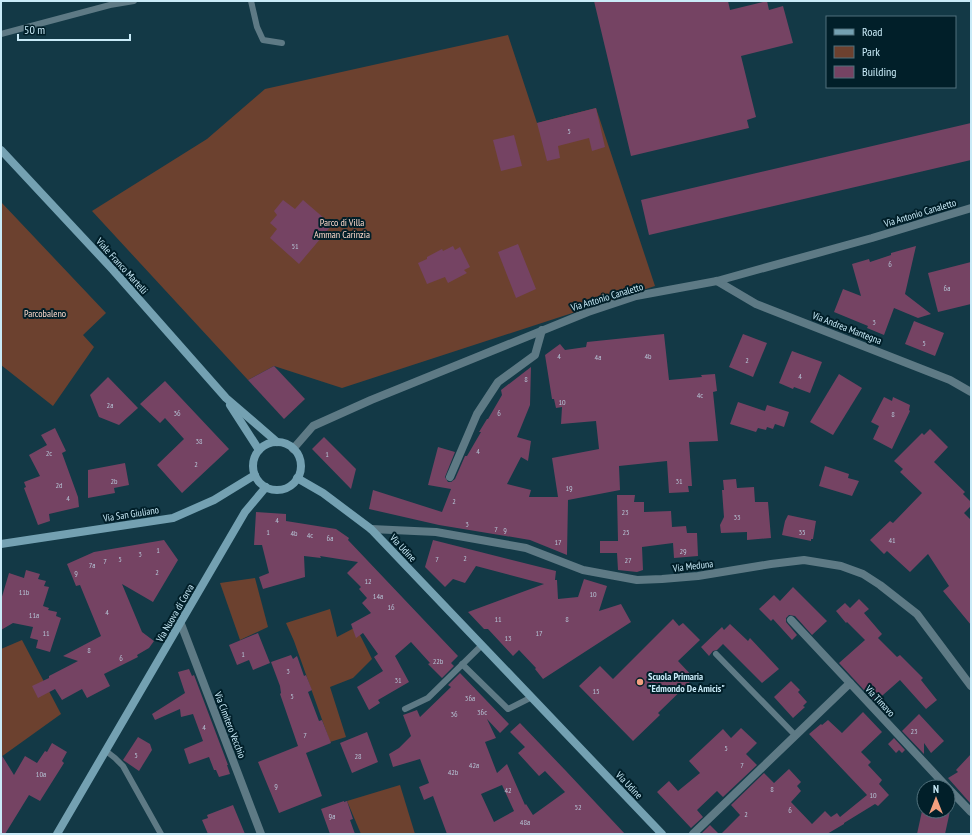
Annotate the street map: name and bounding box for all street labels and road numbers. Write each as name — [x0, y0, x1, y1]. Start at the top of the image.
street label: Via Antonio Canaletto — [881, 196, 958, 230]
street label: Viale Franco Martelli — [93, 234, 151, 297]
street label: Via Antonio Canaletto — [568, 280, 645, 314]
street label: Via Andrea Mantegna — [810, 308, 884, 347]
street label: Via San Giuliano — [101, 503, 160, 525]
street label: Via Udine — [386, 531, 419, 565]
street label: Via Meduna — [671, 557, 714, 575]
street label: Via Nuova di Corva — [153, 582, 197, 645]
street label: Via Timavo — [862, 682, 898, 719]
street label: Via Cimitero Vecchio — [211, 689, 249, 760]
street label: Via Udine — [612, 768, 645, 801]

